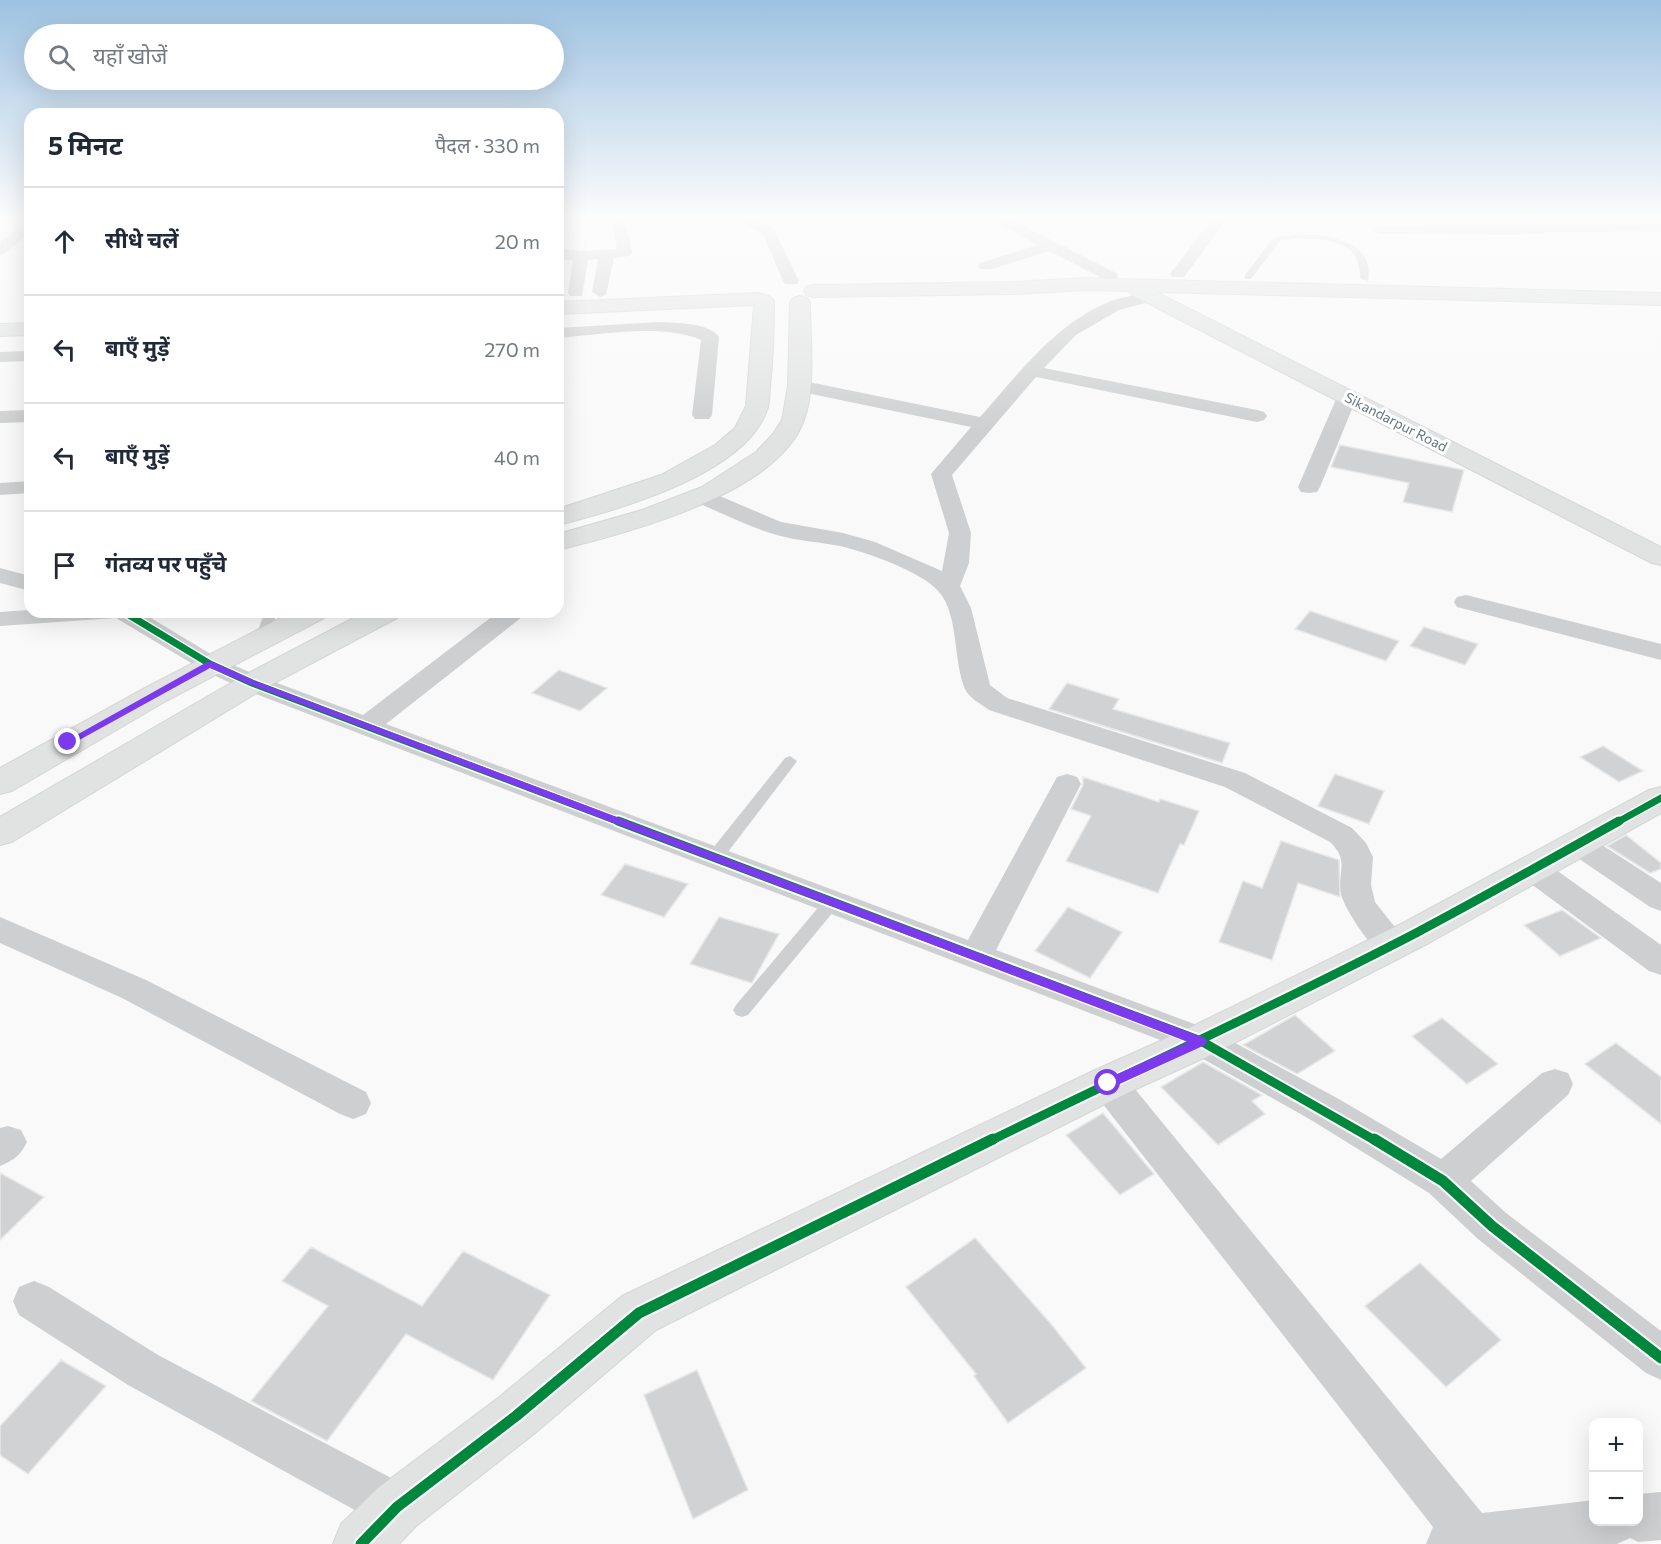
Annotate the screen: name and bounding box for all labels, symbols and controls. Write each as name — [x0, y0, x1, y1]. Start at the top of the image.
search box — [24, 24, 564, 90]
icon: search — [45, 41, 78, 74]
text: यहाँ खोजें — [93, 42, 167, 69]
text: 5 मिनट — [48, 129, 123, 160]
text: पैदल · 330 m — [435, 133, 540, 157]
icon: ahead — [48, 225, 81, 258]
text: सीधे चलें — [105, 226, 179, 253]
text: 20 m — [495, 229, 540, 253]
icon: left — [48, 333, 81, 366]
text: बाएँ मुड़ें — [105, 334, 170, 361]
text: 270 m — [484, 337, 540, 361]
street label: Sikandarpur Road — [1342, 388, 1450, 455]
icon: left — [48, 441, 81, 474]
text: बाएँ मुड़ें — [105, 442, 170, 469]
text: 40 m — [494, 445, 540, 469]
icon: arrive — [48, 549, 81, 582]
text: गंतव्य पर पहुँचे — [105, 550, 227, 577]
route end — [54, 728, 80, 754]
route start — [1094, 1069, 1120, 1095]
map controls — [1589, 1418, 1643, 1526]
button: + — [1589, 1418, 1643, 1472]
button: − — [1589, 1472, 1643, 1526]

